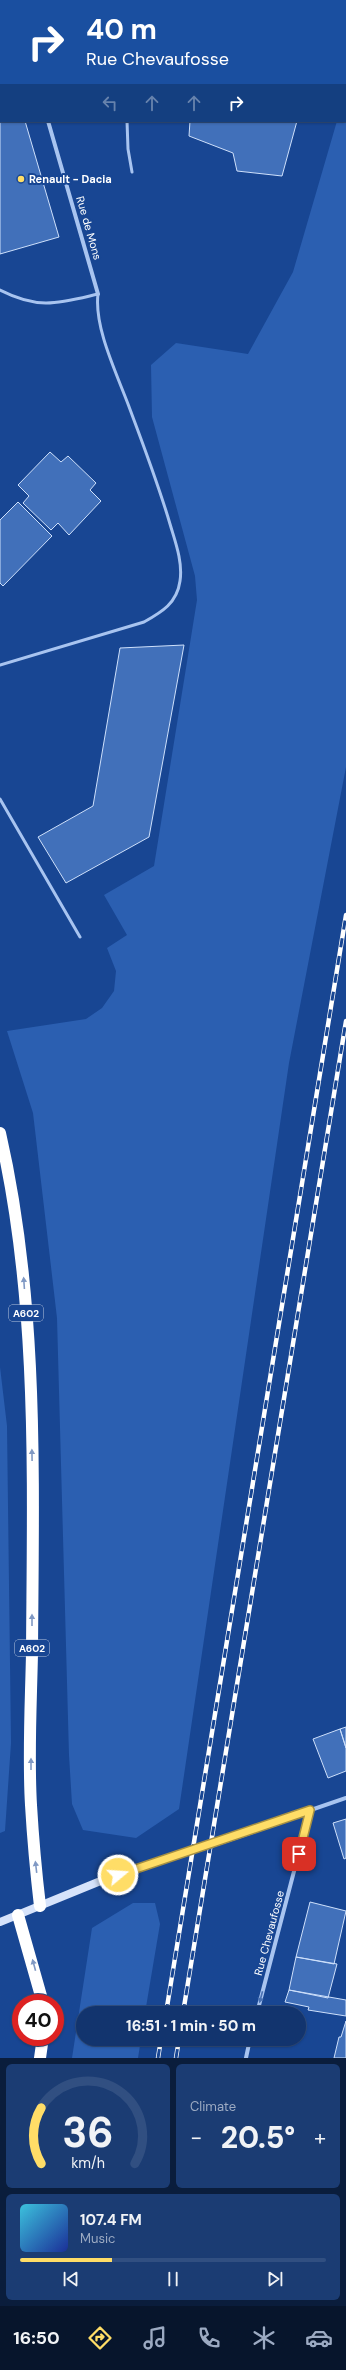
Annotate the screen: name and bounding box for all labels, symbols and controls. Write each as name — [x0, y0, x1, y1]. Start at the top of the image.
text: 40 m — [86, 11, 157, 48]
icon: right — [20, 16, 72, 68]
text: Rue Chevaufosse — [86, 47, 229, 71]
icon: left — [99, 92, 121, 114]
icon: ahead — [141, 92, 163, 114]
icon: ahead — [183, 92, 205, 114]
icon: right — [225, 92, 247, 114]
place label: Renault - Dacia — [29, 172, 112, 186]
marker: Renault - Dacia — [16, 174, 26, 184]
street label: Rue de Mons — [73, 194, 105, 262]
one-way arrow — [20, 1277, 27, 1289]
road number: A602 — [9, 1305, 43, 1321]
one-way arrow — [29, 1448, 35, 1461]
one-way arrow — [29, 1613, 35, 1626]
road number: A602 — [15, 1640, 49, 1656]
one-way arrow — [28, 1757, 34, 1770]
pin — [282, 1837, 316, 1871]
icon: arrive — [288, 1843, 310, 1865]
position arrow — [97, 1854, 139, 1896]
one-way arrow — [33, 1861, 39, 1873]
street label: Rue Chevaufosse — [251, 1889, 287, 1977]
one-way arrow — [31, 1959, 37, 1971]
one-way arrow — [258, 1991, 264, 2003]
speed limit sign: 40 — [12, 1994, 64, 2046]
text: 16:51 · 1 min · 50 m — [126, 2016, 256, 2036]
text: Climate — [190, 2098, 236, 2115]
text: 36 — [62, 2106, 114, 2160]
text: 20.5° — [221, 2118, 295, 2157]
text: − — [190, 2123, 202, 2152]
text: + — [314, 2123, 326, 2152]
text: km/h — [71, 2154, 105, 2172]
text: 107.4 FM — [80, 2210, 142, 2230]
text: Music — [80, 2230, 115, 2247]
icon: previous — [60, 2268, 82, 2290]
icon: pause — [162, 2268, 184, 2290]
icon: next — [264, 2268, 286, 2290]
icon: directions — [86, 2324, 114, 2352]
icon: music — [141, 2324, 169, 2352]
icon: phone — [195, 2324, 223, 2352]
icon: climate — [250, 2324, 278, 2352]
icon: car — [305, 2324, 333, 2352]
text: 16:50 — [13, 2326, 60, 2350]

